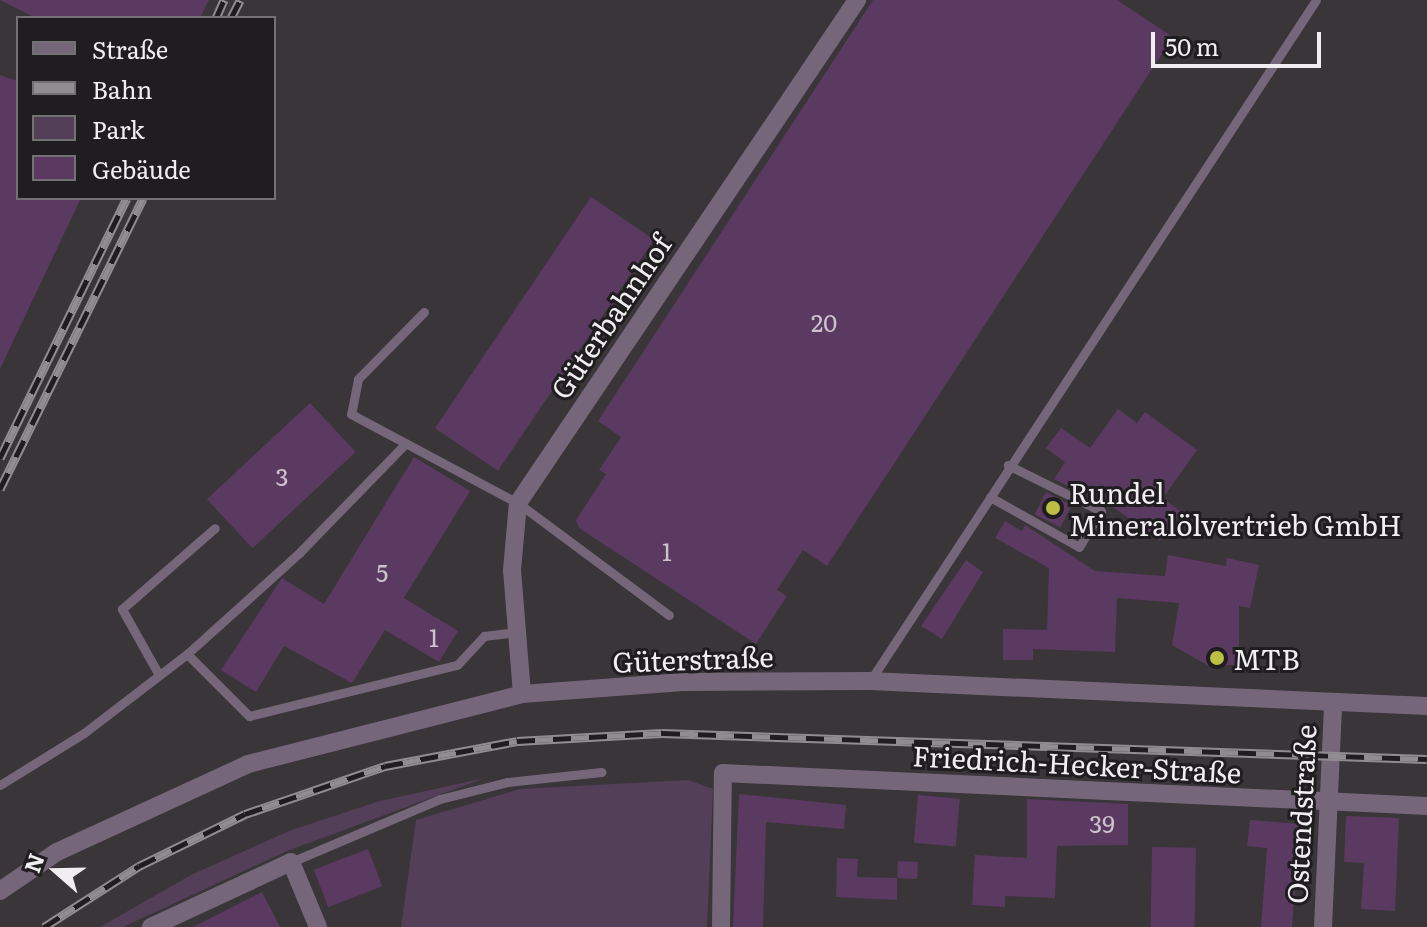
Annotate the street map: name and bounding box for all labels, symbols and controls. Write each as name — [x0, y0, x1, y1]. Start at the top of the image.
legend — [16, 16, 276, 200]
scale bar — [1155, 16, 1325, 66]
text: 50 m — [1165, 28, 1219, 63]
text: Straße — [92, 31, 168, 66]
text: Bahn — [92, 71, 152, 106]
text: Park — [92, 111, 145, 146]
text: Gebäude — [92, 151, 191, 186]
street label: Güterbahnhof — [543, 228, 677, 404]
house number: 20 — [811, 308, 837, 336]
house number: 3 — [275, 462, 289, 490]
place label: Rundel Mineralölvertrieb GmbH — [1069, 475, 1401, 541]
marker: Rundel Mineralölvertrieb GmbH — [1044, 499, 1062, 517]
house number: 1 — [662, 537, 672, 565]
house number: 5 — [376, 558, 388, 586]
house number: 1 — [429, 623, 439, 651]
street label: Güterstraße — [612, 638, 774, 678]
place label: MTB — [1233, 641, 1300, 675]
marker: MTB — [1208, 649, 1226, 667]
street label: Ostendstraße — [1279, 723, 1321, 905]
street label: Friedrich-Hecker-Straße — [912, 738, 1242, 788]
house number: 39 — [1089, 809, 1115, 837]
north arrow — [16, 831, 96, 911]
text: N — [14, 848, 52, 877]

